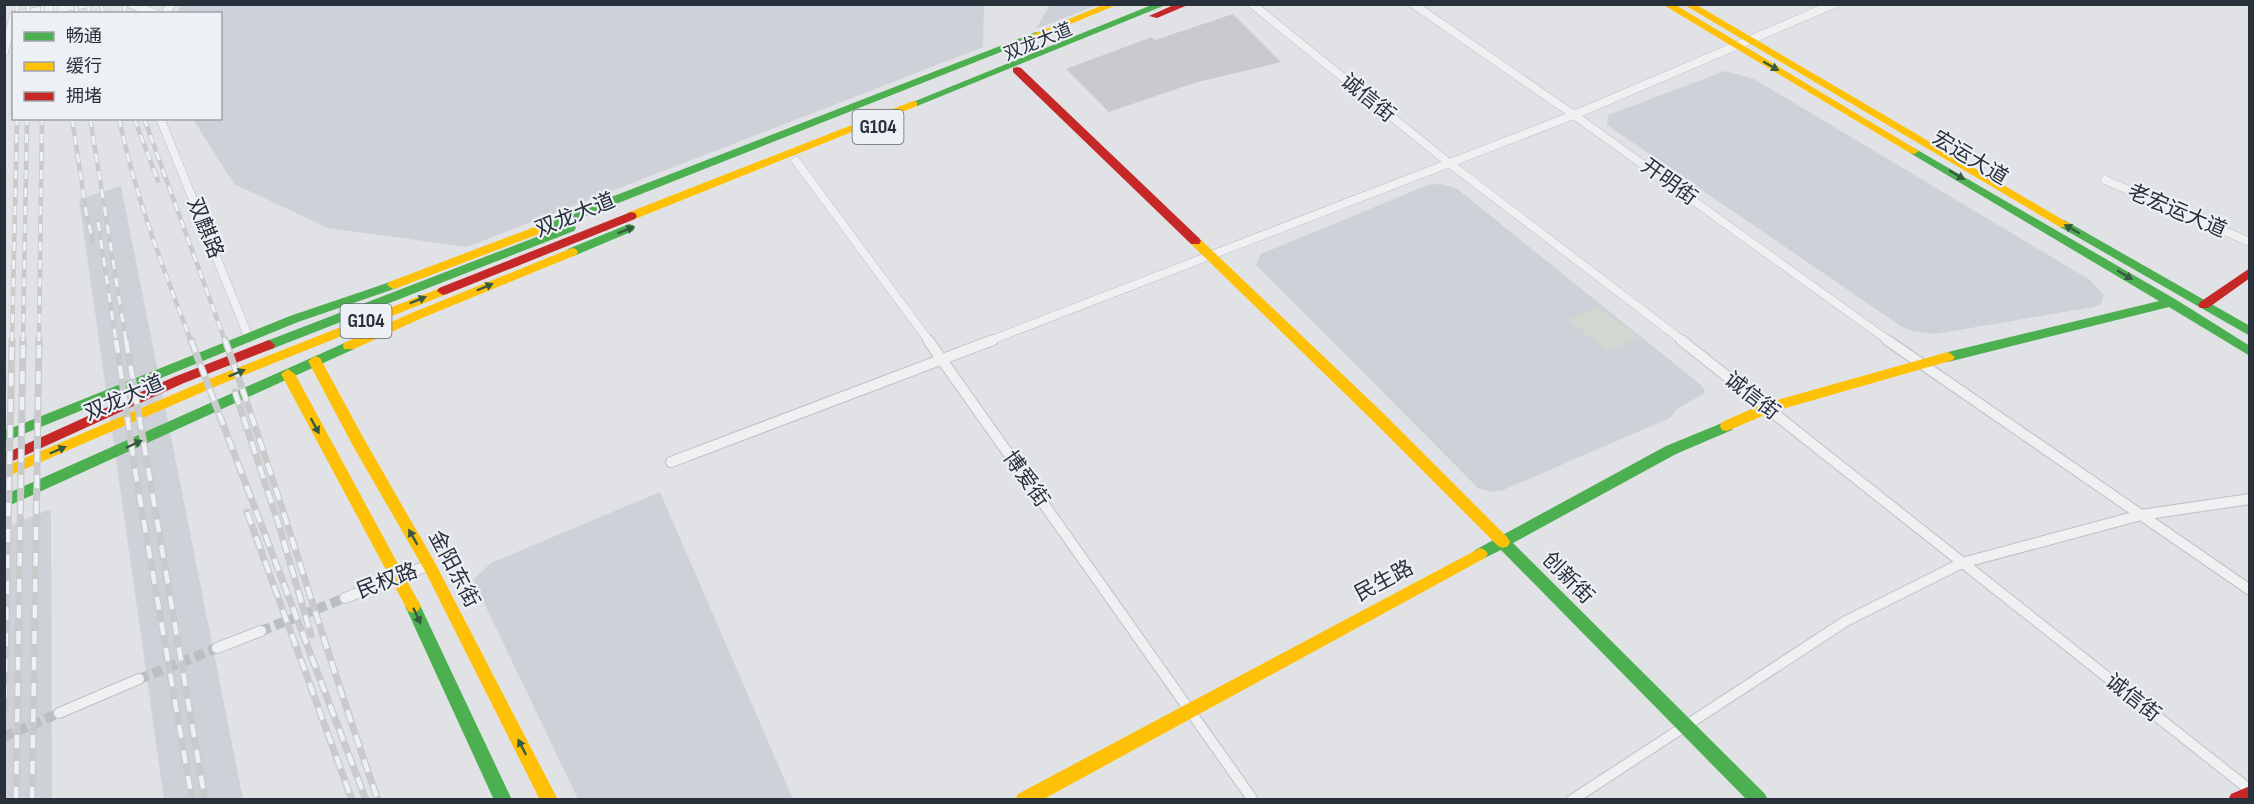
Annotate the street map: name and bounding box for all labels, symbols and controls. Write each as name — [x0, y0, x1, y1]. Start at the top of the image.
legend — [12, 12, 222, 120]
street label: 双龙大道 — [1001, 19, 1075, 65]
text: 畅通 — [66, 26, 102, 47]
text: 缓行 — [66, 56, 102, 77]
one-way arrow — [1763, 61, 1780, 71]
street label: 诚信街 — [1336, 68, 1400, 128]
text: 拥堵 — [66, 86, 102, 107]
road number: G104 — [852, 110, 904, 144]
street label: 宏运大道 — [1928, 126, 2012, 190]
street label: 开明街 — [1636, 153, 1702, 211]
one-way arrow — [1949, 170, 1966, 180]
street label: 老宏运大道 — [2124, 179, 2230, 243]
street label: 双龙大道 — [531, 188, 619, 242]
street label: 双麒路 — [182, 194, 228, 262]
one-way arrow — [2064, 223, 2080, 234]
one-way arrow — [617, 225, 635, 234]
one-way arrow — [2117, 269, 2133, 280]
one-way arrow — [476, 282, 494, 291]
one-way arrow — [410, 295, 428, 305]
road number: G104 — [340, 304, 392, 338]
street label: 诚信街 — [1719, 367, 1785, 425]
one-way arrow — [229, 368, 247, 378]
street label: 双龙大道 — [80, 370, 168, 426]
one-way arrow — [310, 418, 320, 435]
one-way arrow — [126, 439, 143, 448]
one-way arrow — [50, 445, 68, 455]
street label: 博爱街 — [998, 446, 1054, 512]
street label: 金阳东街 — [423, 526, 485, 612]
one-way arrow — [408, 528, 418, 545]
street label: 创新街 — [1537, 547, 1599, 609]
street label: 民生路 — [1350, 555, 1418, 607]
street label: 民权路 — [353, 558, 421, 604]
one-way arrow — [413, 608, 422, 625]
street label: 诚信街 — [2100, 669, 2166, 727]
one-way arrow — [517, 739, 527, 756]

